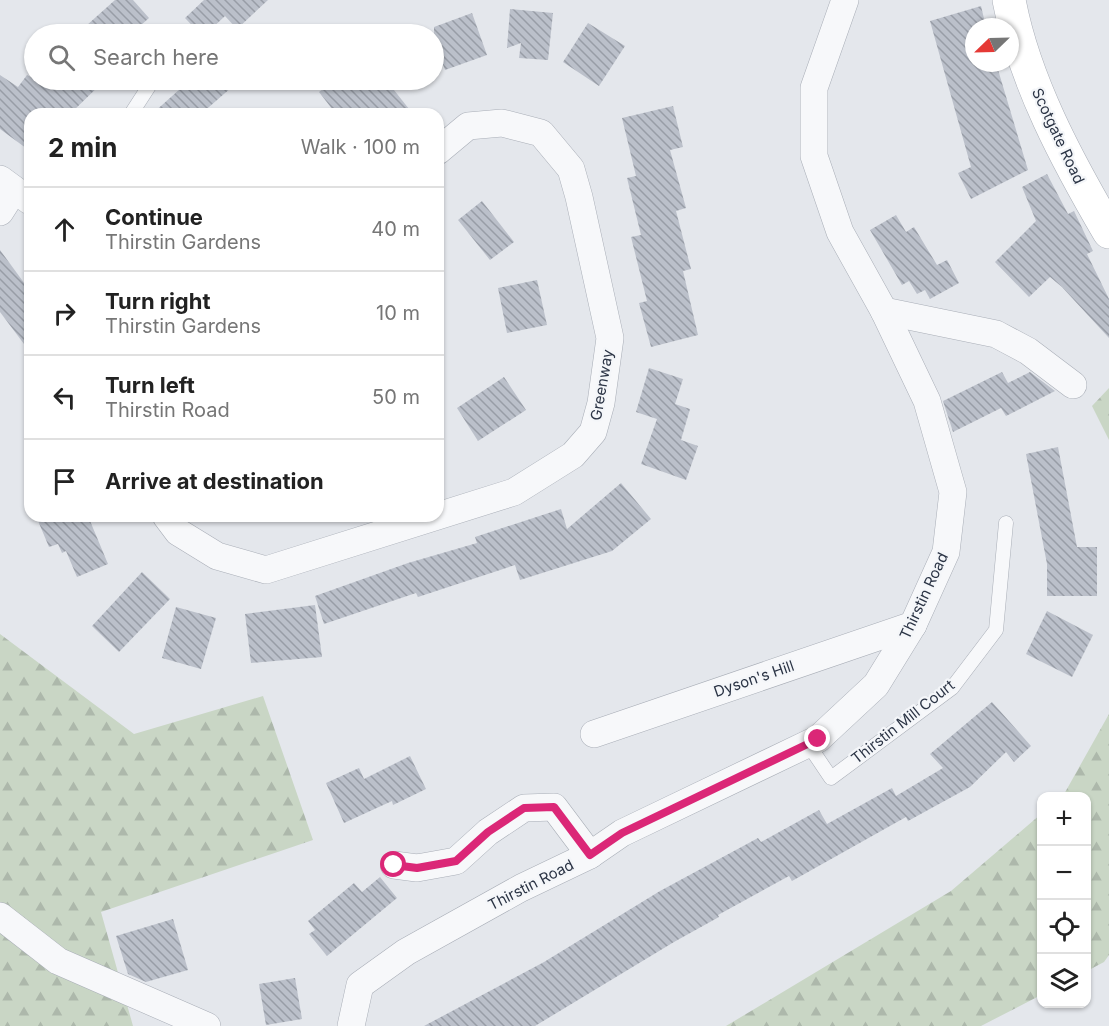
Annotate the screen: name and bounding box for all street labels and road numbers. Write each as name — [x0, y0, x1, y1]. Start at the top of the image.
street label: Scotgate Road — [1028, 85, 1089, 187]
street label: Greenway — [586, 347, 617, 422]
street label: Thirstin Road — [895, 549, 952, 642]
street label: Dyson's Hill — [711, 656, 797, 701]
street label: Thirstin Mill Court — [847, 675, 958, 768]
street label: Thirstin Road — [485, 855, 577, 914]

